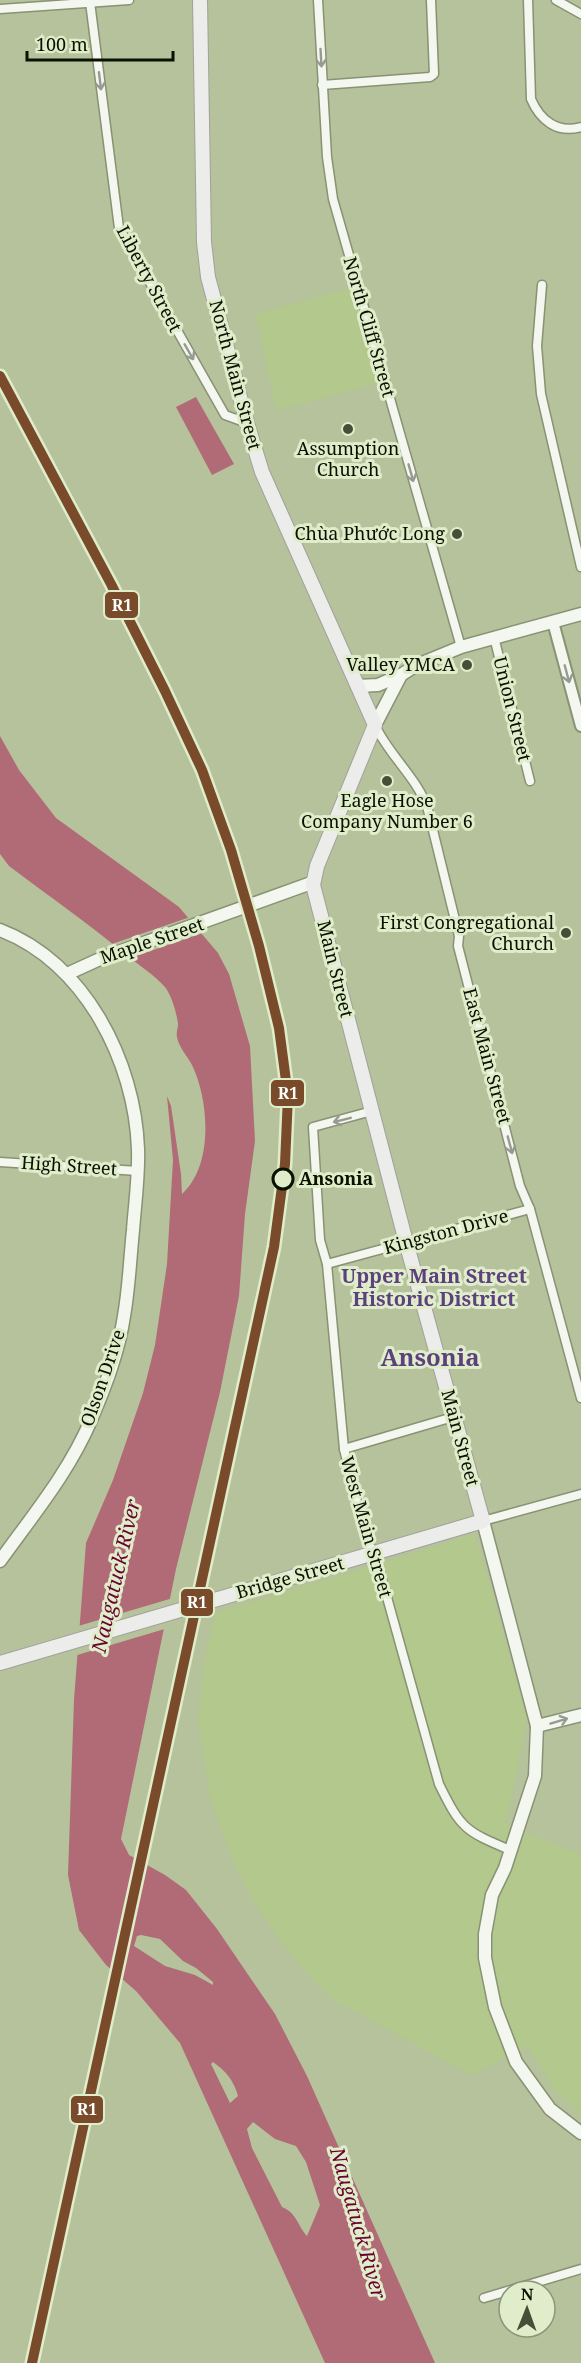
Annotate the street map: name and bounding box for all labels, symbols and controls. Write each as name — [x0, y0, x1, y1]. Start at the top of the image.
scale bar — [27, 24, 172, 62]
text: 100 m — [36, 32, 88, 56]
one-way arrow — [315, 48, 326, 68]
one-way arrow — [95, 70, 106, 90]
street label: Liberty Street — [112, 221, 188, 336]
street label: North Cliff Street — [338, 254, 401, 400]
street label: North Main Street — [204, 297, 268, 452]
one-way arrow — [184, 343, 196, 360]
marker: Assumption Church — [341, 422, 355, 436]
place label: Assumption Church — [297, 436, 400, 481]
one-way arrow — [406, 463, 417, 482]
place label: Chùa Phước Long — [294, 521, 445, 545]
marker: Chùa Phước Long — [450, 527, 464, 541]
line badge: R1 — [104, 591, 139, 619]
text: R1 — [112, 594, 132, 616]
place label: Valley YMCA — [346, 652, 455, 676]
street label: Union Street — [488, 654, 538, 764]
marker: Valley YMCA — [460, 658, 474, 672]
one-way arrow — [562, 664, 574, 683]
marker: Eagle Hose Company Number 6 — [380, 774, 394, 788]
place label: Eagle Hose Company Number 6 — [301, 788, 473, 833]
place label: First Congregational Church — [380, 910, 554, 955]
street label: Maple Street — [97, 911, 207, 969]
street label: Main Street — [312, 918, 360, 1020]
marker: First Congregational Church — [559, 926, 573, 940]
street label: East Main Street — [458, 985, 518, 1126]
line badge: R1 — [270, 1079, 305, 1107]
text: R1 — [278, 1082, 298, 1104]
one-way arrow — [333, 1114, 352, 1126]
one-way arrow — [504, 1135, 516, 1154]
street label: High Street — [20, 1150, 118, 1180]
place label: Ansonia — [299, 1166, 374, 1190]
marker: Ansonia — [272, 1168, 294, 1190]
street label: Kingston Drive — [381, 1203, 511, 1259]
district label: Upper Main Street Historic District — [341, 1262, 527, 1312]
street label: Olson Drive — [74, 1326, 130, 1429]
district label: Ansonia — [380, 1340, 480, 1373]
street label: Main Street — [437, 1387, 485, 1489]
street label: West Main Street — [335, 1453, 399, 1600]
water label: Naugatuck River — [85, 1496, 146, 1656]
street label: Bridge Street — [233, 1550, 347, 1604]
line badge: R1 — [180, 1588, 214, 1617]
text: R1 — [187, 1591, 207, 1613]
one-way arrow — [549, 1715, 568, 1726]
line badge: R1 — [70, 2095, 104, 2124]
text: R1 — [77, 2098, 97, 2120]
water label: Naugatuck River — [324, 2143, 393, 2302]
north arrow — [497, 2279, 557, 2339]
text: N — [521, 2283, 534, 2305]

